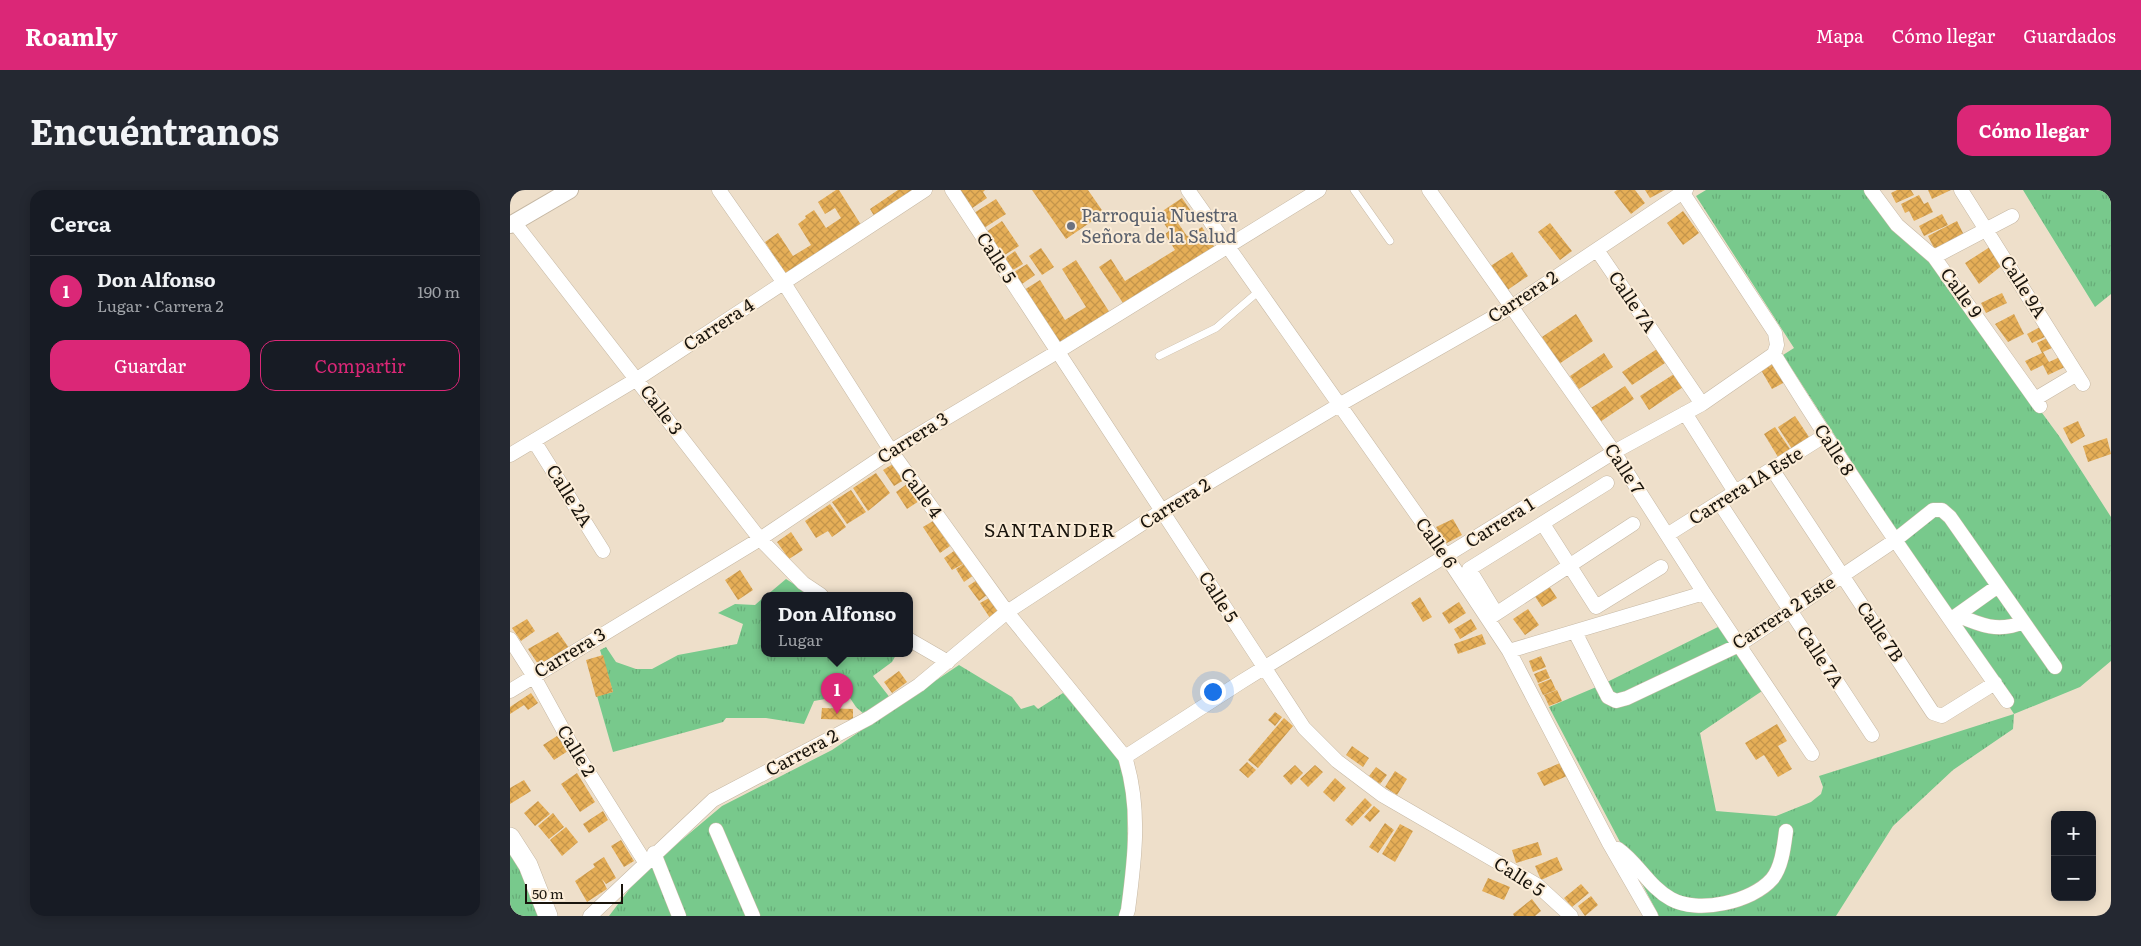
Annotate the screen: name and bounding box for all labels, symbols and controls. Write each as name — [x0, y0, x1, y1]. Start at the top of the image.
text: Roamly — [25, 18, 118, 53]
text: Mapa — [1816, 22, 1864, 49]
text: Cómo llegar — [1892, 22, 1995, 49]
text: Guardados — [2023, 22, 2116, 49]
text: Encuéntranos — [30, 104, 279, 156]
button: Cómo llegar — [1957, 105, 2111, 156]
place label: Parroquia Nuestra Señora de la Salud — [1081, 201, 1238, 249]
text: Cerca — [50, 207, 111, 238]
marker: Parroquia Nuestra Señora de la Salud — [1065, 220, 1077, 232]
street label: Calle 5 — [971, 226, 1024, 288]
street label: Calle 9A — [1994, 250, 2054, 323]
street label: Calle 9 — [1935, 261, 1990, 323]
street label: Carrera 2 — [1482, 263, 1563, 329]
text: Don Alfonso — [97, 265, 216, 293]
street label: Calle 7A — [1603, 265, 1664, 337]
text: 1 — [63, 279, 69, 303]
text: 190 m — [417, 279, 460, 303]
street label: Carrera 4 — [677, 291, 759, 357]
text: Lugar · Carrera 2 — [97, 293, 224, 317]
button: Guardar — [50, 340, 250, 391]
button: Compartir — [260, 340, 460, 391]
street label: Calle 3 — [634, 378, 690, 440]
street label: Carrera 3 — [871, 404, 953, 469]
street label: Calle 8 — [1808, 418, 1862, 480]
street label: Calle 7 — [1599, 437, 1652, 499]
street label: Carrera 1A Este — [1683, 439, 1807, 531]
street label: Calle 2A — [540, 459, 600, 532]
street label: Calle 4 — [895, 461, 950, 523]
street label: Carrera 2 — [1134, 470, 1215, 535]
street label: Carrera 1 — [1459, 490, 1539, 554]
street label: Calle 6 — [1410, 511, 1465, 573]
district label: SANTANDER — [984, 515, 1116, 543]
street label: Calle 5 — [1193, 565, 1246, 627]
street label: Carrera 2 Este — [1726, 568, 1840, 655]
popup — [761, 592, 913, 657]
street label: Calle 7B — [1851, 595, 1911, 667]
text: Don Alfonso — [778, 599, 896, 627]
street label: Carrera 3 — [528, 620, 610, 684]
street label: Calle 7A — [1791, 620, 1851, 693]
text: Lugar — [778, 627, 823, 651]
pin: 1 — [821, 673, 853, 714]
your location — [1200, 679, 1226, 705]
street label: Calle 2 — [551, 719, 603, 781]
street label: Carrera 2 — [760, 721, 842, 782]
map controls — [2051, 811, 2096, 901]
button: + — [2051, 811, 2096, 856]
street label: Calle 5 — [1489, 849, 1551, 902]
button: − — [2051, 856, 2096, 901]
scale bar — [525, 881, 622, 904]
text: 50 m — [532, 883, 564, 903]

